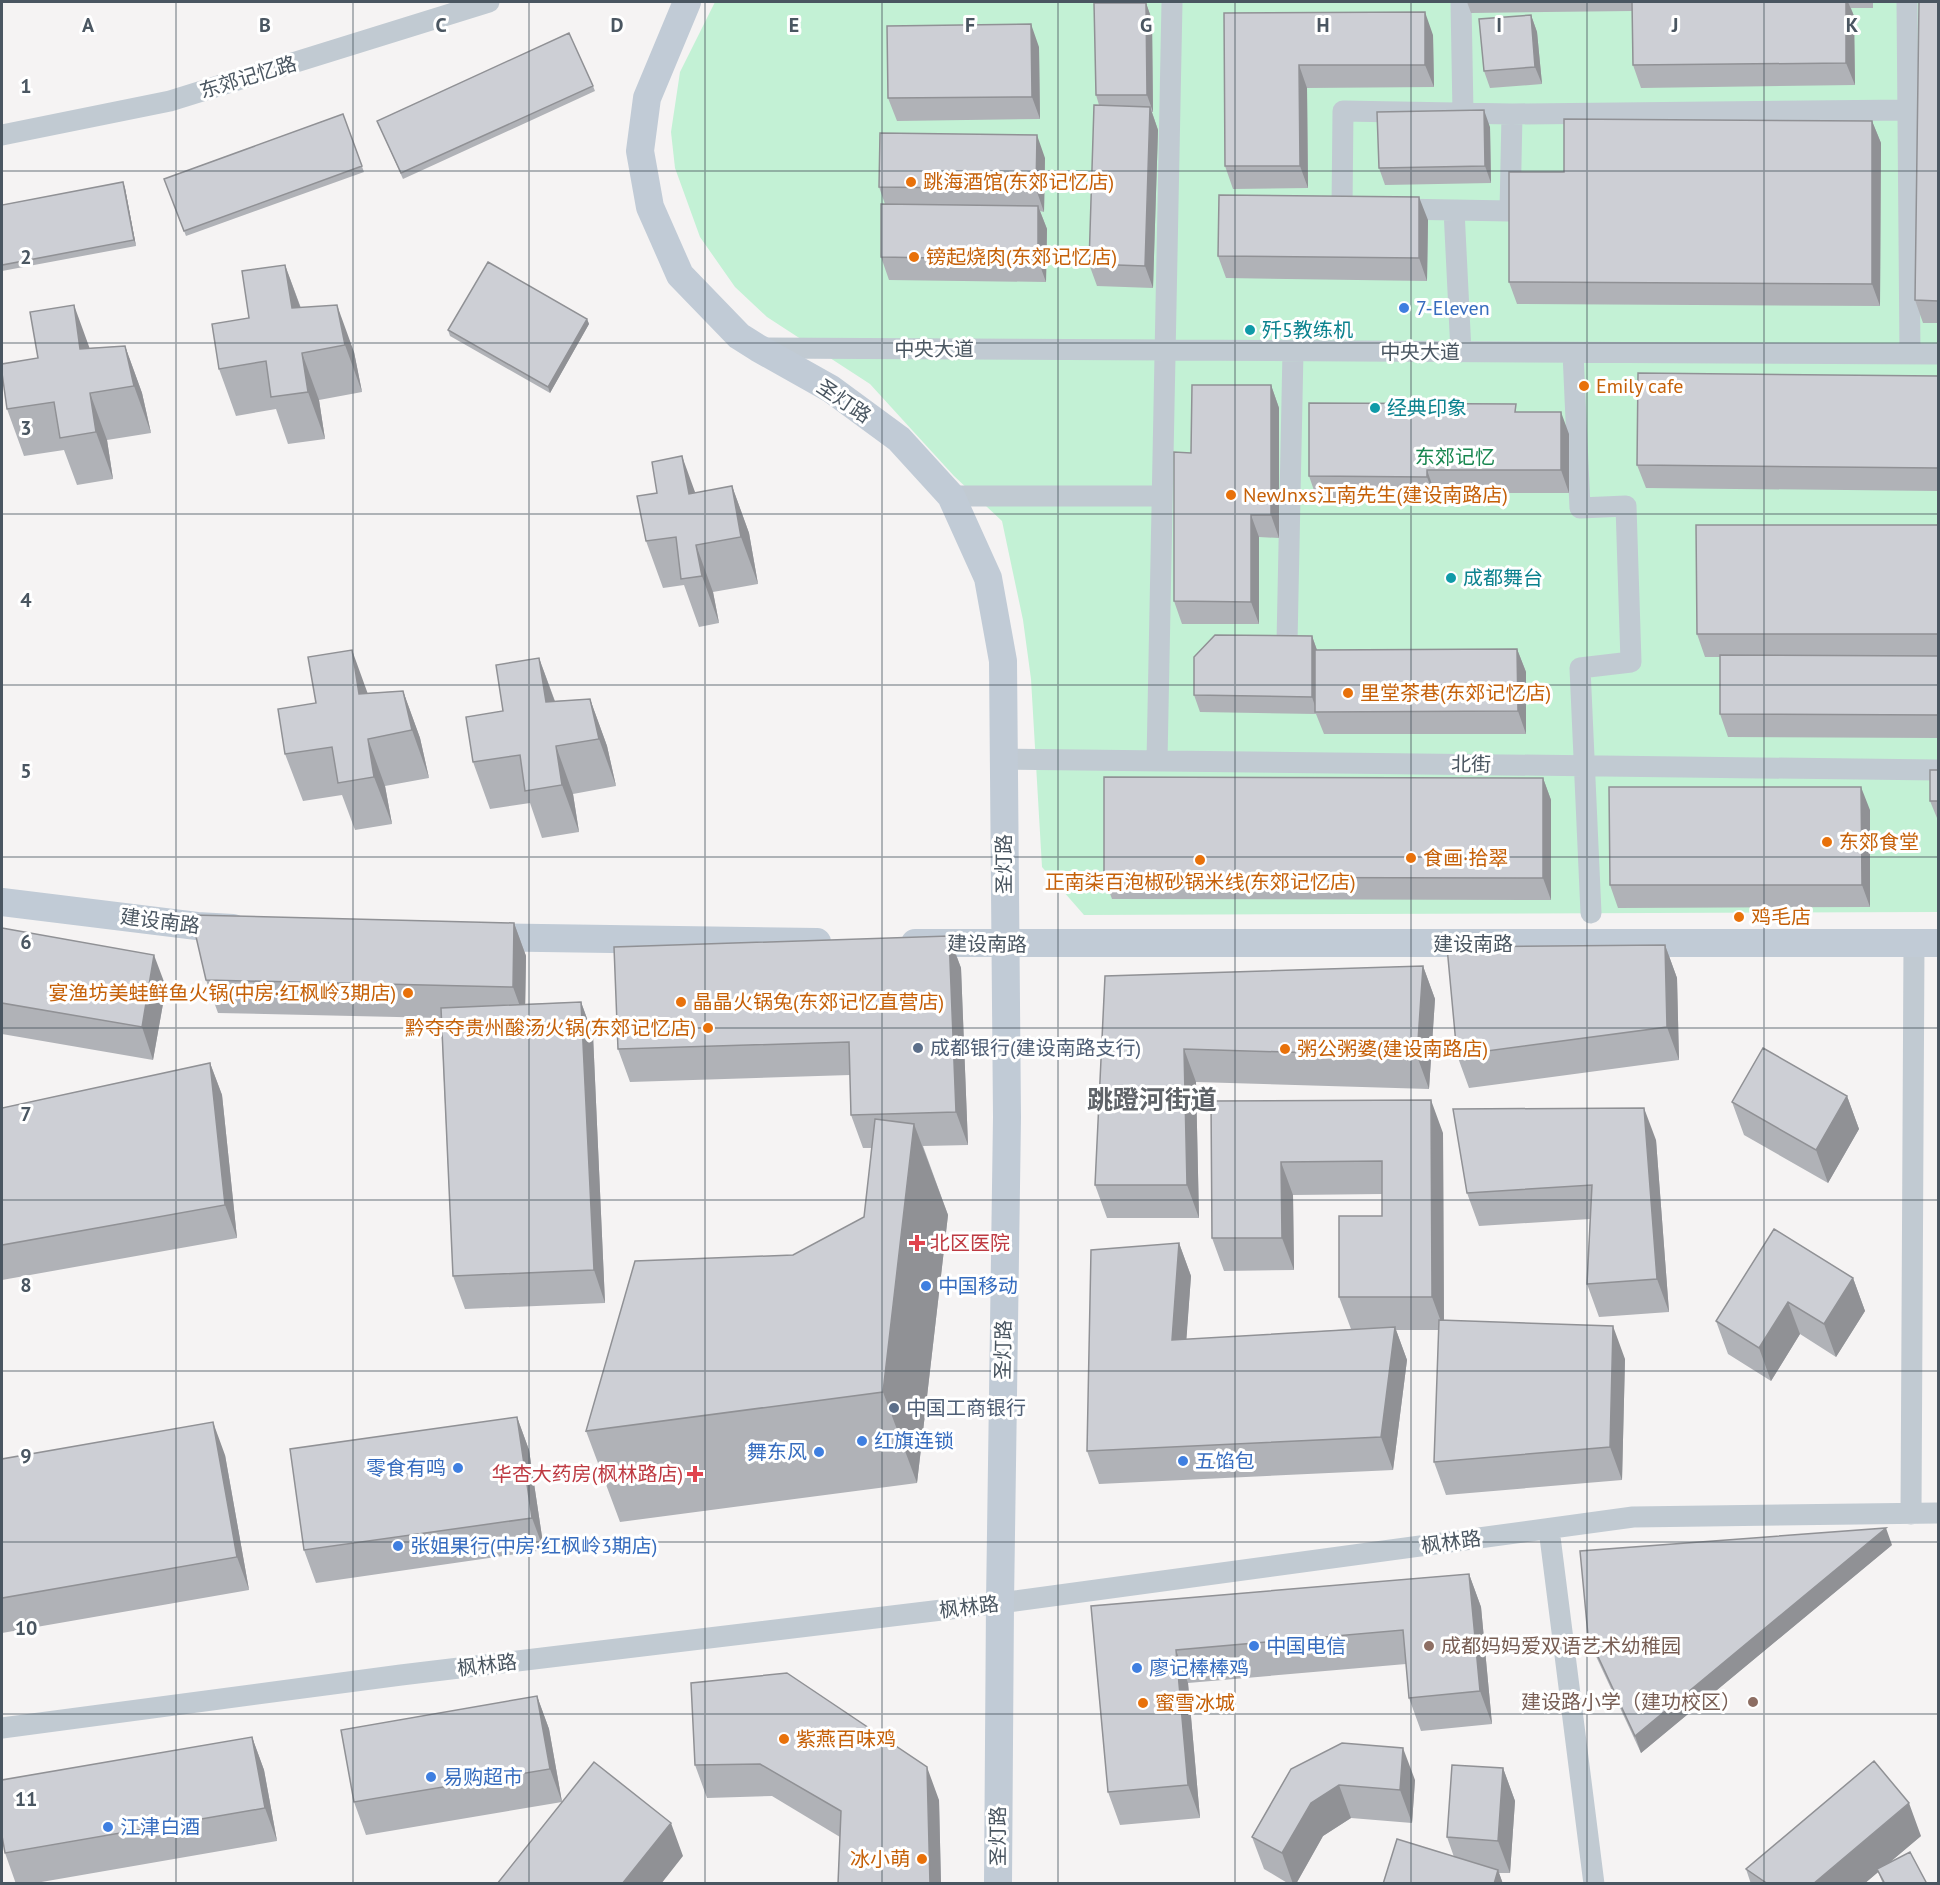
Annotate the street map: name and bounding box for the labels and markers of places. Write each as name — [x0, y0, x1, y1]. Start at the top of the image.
place label: 跳海酒馆(东郊记忆店) — [923, 169, 1114, 195]
marker: 跳海酒馆(东郊记忆店) — [904, 175, 918, 189]
place label: 镑起烧肉(东郊记忆店) — [926, 244, 1117, 270]
marker: 镑起烧肉(东郊记忆店) — [907, 250, 921, 264]
place label: 7-Eleven — [1416, 295, 1490, 321]
marker: 7-Eleven — [1397, 301, 1411, 315]
place label: 歼5教练机 — [1262, 317, 1353, 343]
marker: 歼5教练机 — [1243, 323, 1257, 337]
place label: Emily cafe — [1596, 373, 1683, 399]
marker: Emily cafe — [1577, 379, 1591, 393]
place label: 经典印象 — [1387, 395, 1467, 421]
marker: 经典印象 — [1368, 401, 1382, 415]
place label: NewJnxs江南先生(建设南路店) — [1243, 482, 1508, 508]
marker: NewJnxs江南先生(建设南路店) — [1224, 488, 1238, 502]
place label: 成都舞台 — [1463, 565, 1543, 591]
marker: 成都舞台 — [1444, 571, 1458, 585]
place label: 里堂茶巷(东郊记忆店) — [1360, 680, 1551, 706]
marker: 里堂茶巷(东郊记忆店) — [1341, 686, 1355, 700]
place label: 东郊食堂 — [1839, 829, 1919, 855]
marker: 东郊食堂 — [1820, 835, 1834, 849]
place label: 食画·拾翠 — [1423, 845, 1508, 871]
marker: 食画·拾翠 — [1404, 851, 1418, 865]
marker: 正南柒百泡椒砂锅米线(东郊记忆店) — [1193, 853, 1207, 867]
place label: 正南柒百泡椒砂锅米线(东郊记忆店) — [1044, 869, 1356, 895]
place label: 鸡毛店 — [1751, 904, 1811, 930]
marker: 鸡毛店 — [1732, 910, 1746, 924]
place label: 宴渔坊美蛙鲜鱼火锅(中房·红枫岭3期店) — [49, 980, 396, 1006]
marker: 宴渔坊美蛙鲜鱼火锅(中房·红枫岭3期店) — [401, 986, 415, 1000]
place label: 晶晶火锅兔(东郊记忆直营店) — [693, 989, 944, 1015]
marker: 晶晶火锅兔(东郊记忆直营店) — [674, 995, 688, 1009]
place label: 黔夺夺贵州酸汤火锅(东郊记忆店) — [405, 1015, 696, 1041]
marker: 黔夺夺贵州酸汤火锅(东郊记忆店) — [701, 1021, 715, 1035]
place label: 成都银行(建设南路支行) — [930, 1035, 1141, 1061]
place label: 粥公粥婆(建设南路店) — [1297, 1036, 1488, 1062]
marker: 成都银行(建设南路支行) — [911, 1041, 925, 1055]
marker: 粥公粥婆(建设南路店) — [1278, 1042, 1292, 1056]
place label: 北区医院 — [930, 1230, 1010, 1256]
marker: 北区医院 — [908, 1234, 926, 1252]
place label: 中国移动 — [938, 1273, 1018, 1299]
marker: 中国移动 — [919, 1279, 933, 1293]
place label: 中国工商银行 — [906, 1395, 1026, 1421]
marker: 中国工商银行 — [887, 1401, 901, 1415]
place label: 红旗连锁 — [874, 1428, 954, 1454]
marker: 红旗连锁 — [855, 1434, 869, 1448]
place label: 舞东风 — [747, 1439, 807, 1465]
marker: 舞东风 — [812, 1445, 826, 1459]
place label: 五馅包 — [1195, 1448, 1255, 1474]
marker: 五馅包 — [1176, 1454, 1190, 1468]
place label: 零食有鸣 — [366, 1455, 446, 1481]
marker: 零食有鸣 — [451, 1461, 465, 1475]
place label: 华杏大药房(枫林路店) — [492, 1461, 683, 1487]
marker: 华杏大药房(枫林路店) — [688, 1467, 702, 1481]
place label: 张姐果行(中房·红枫岭3期店) — [410, 1533, 657, 1559]
marker: 张姐果行(中房·红枫岭3期店) — [391, 1539, 405, 1553]
place label: 中国电信 — [1266, 1633, 1346, 1659]
place label: 成都妈妈爱双语艺术幼稚园 — [1441, 1633, 1681, 1659]
marker: 中国电信 — [1247, 1639, 1261, 1653]
marker: 成都妈妈爱双语艺术幼稚园 — [1422, 1639, 1436, 1653]
place label: 廖记棒棒鸡 — [1149, 1655, 1249, 1681]
marker: 廖记棒棒鸡 — [1130, 1661, 1144, 1675]
place label: 建设路小学（建功校区） — [1521, 1689, 1741, 1715]
place label: 蜜雪冰城 — [1155, 1690, 1235, 1716]
marker: 建设路小学（建功校区） — [1746, 1695, 1760, 1709]
marker: 蜜雪冰城 — [1136, 1696, 1150, 1710]
place label: 紫燕百味鸡 — [796, 1726, 896, 1752]
marker: 紫燕百味鸡 — [777, 1732, 791, 1746]
place label: 易购超市 — [443, 1764, 523, 1790]
marker: 易购超市 — [424, 1770, 438, 1784]
place label: 江津白酒 — [120, 1814, 200, 1840]
marker: 江津白酒 — [101, 1820, 115, 1834]
place label: 冰小萌 — [850, 1846, 910, 1872]
marker: 冰小萌 — [915, 1852, 929, 1866]

